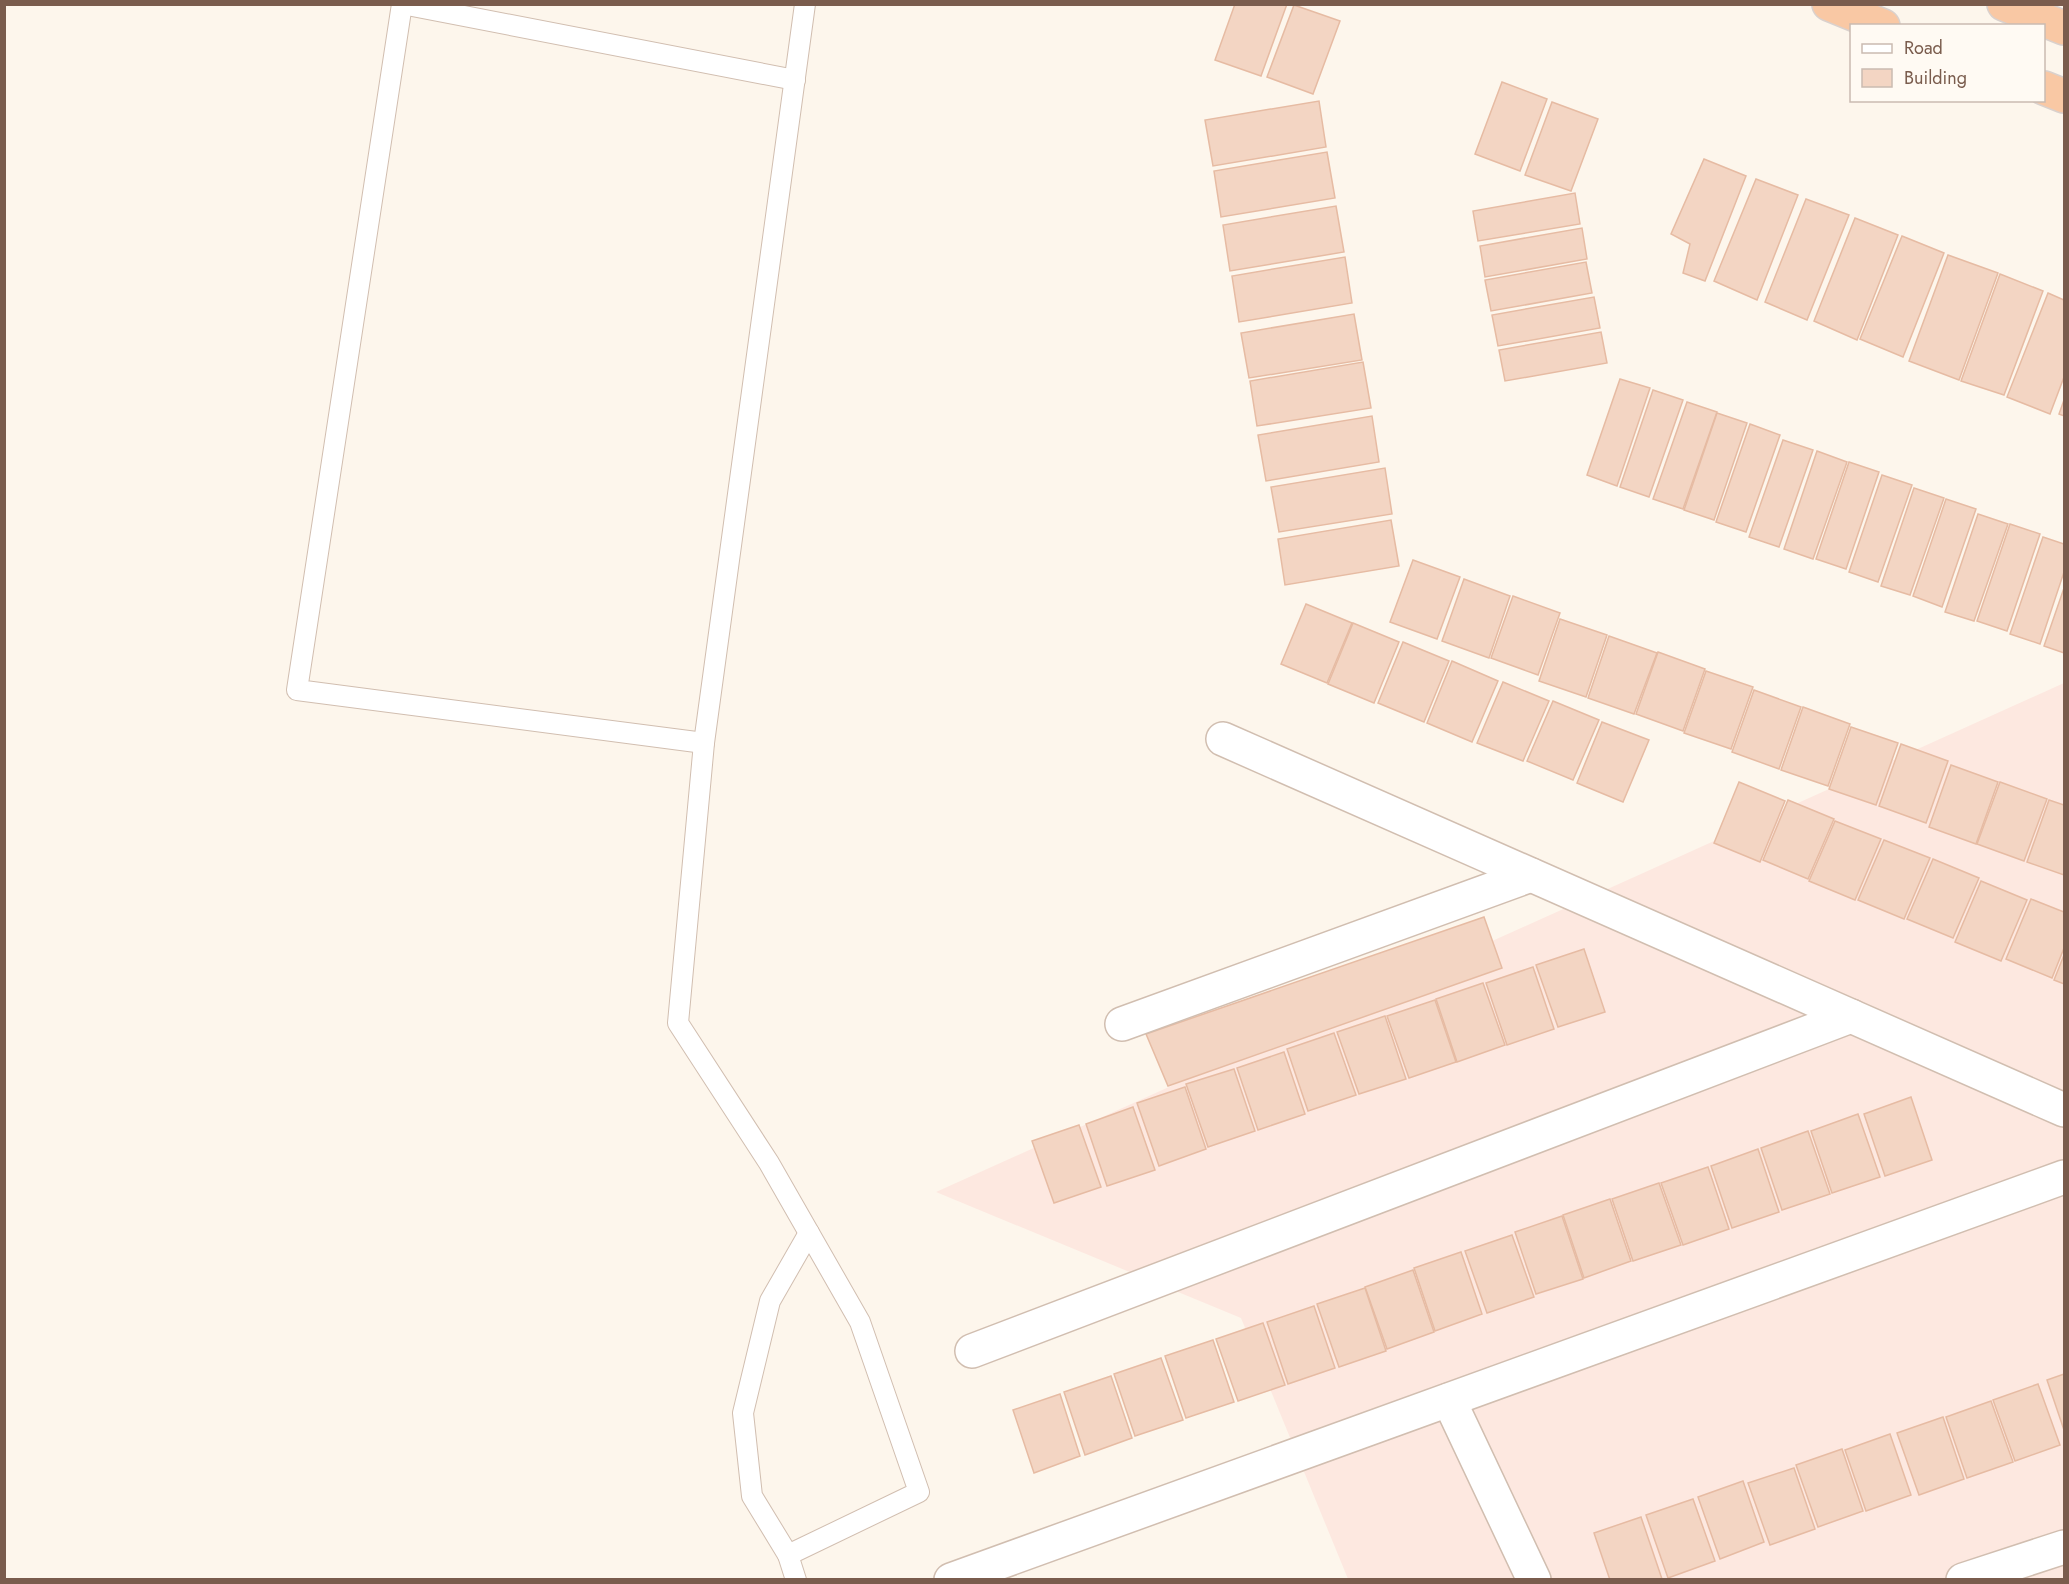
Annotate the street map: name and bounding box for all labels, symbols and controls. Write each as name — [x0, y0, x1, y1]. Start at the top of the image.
legend — [1850, 24, 2045, 102]
text: Road — [1904, 35, 1943, 61]
text: Building — [1904, 65, 1967, 91]

